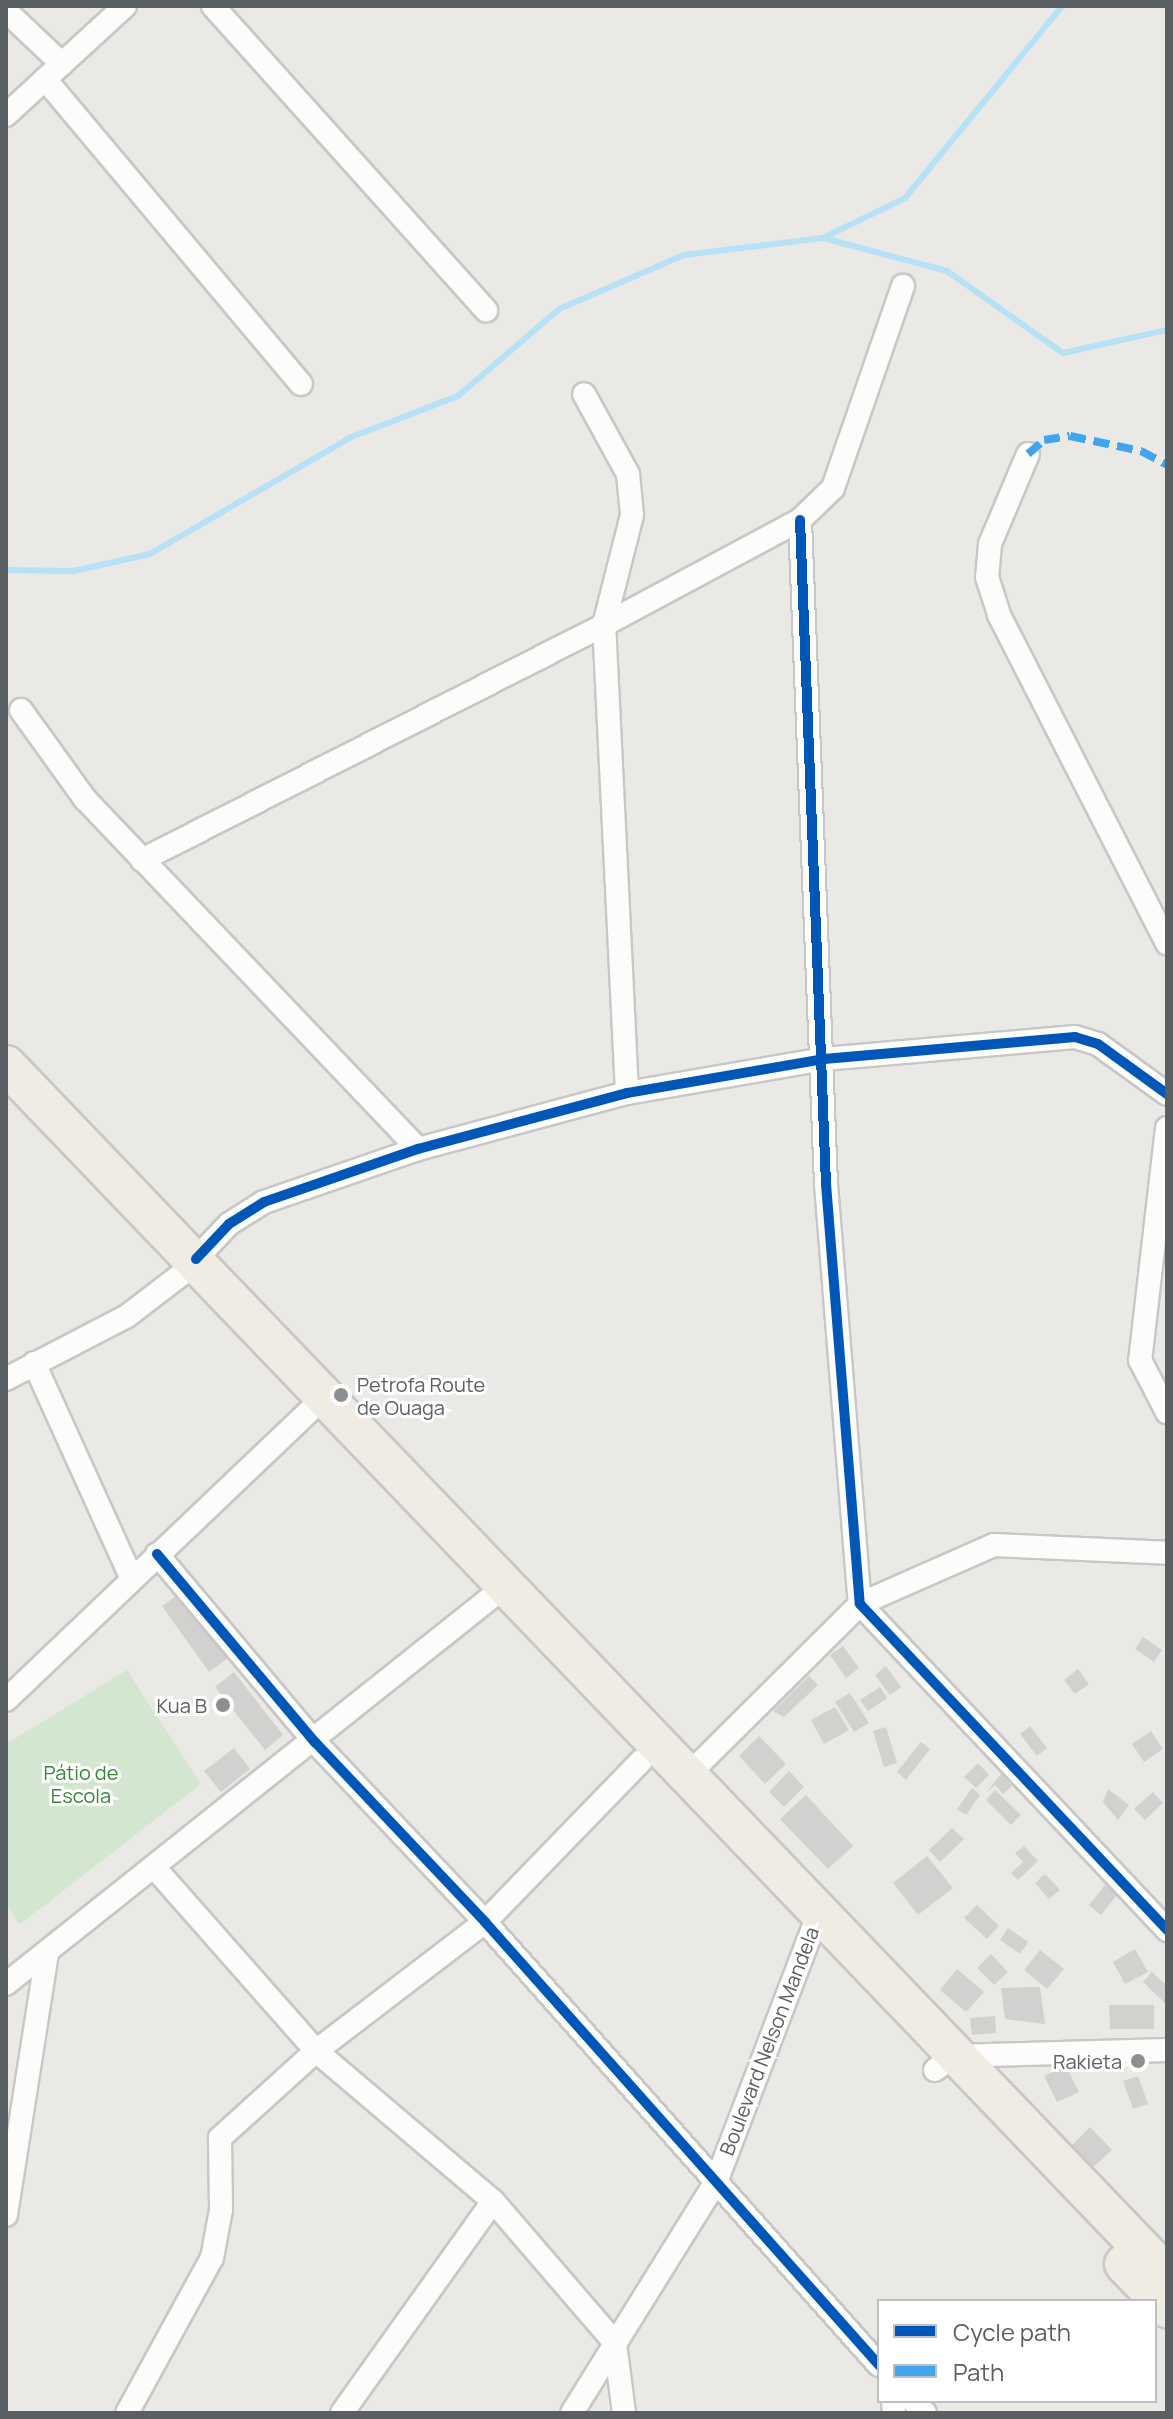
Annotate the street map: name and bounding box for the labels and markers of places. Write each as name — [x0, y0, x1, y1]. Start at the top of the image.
place label: Petrofa Route de Ouaga — [357, 1372, 485, 1419]
marker: Petrofa Route de Ouaga — [332, 1386, 350, 1404]
place label: Kua B — [157, 1693, 207, 1717]
marker: Kua B — [214, 1696, 232, 1714]
place label: Rakieta — [1053, 2049, 1122, 2073]
marker: Rakieta — [1129, 2052, 1147, 2070]

